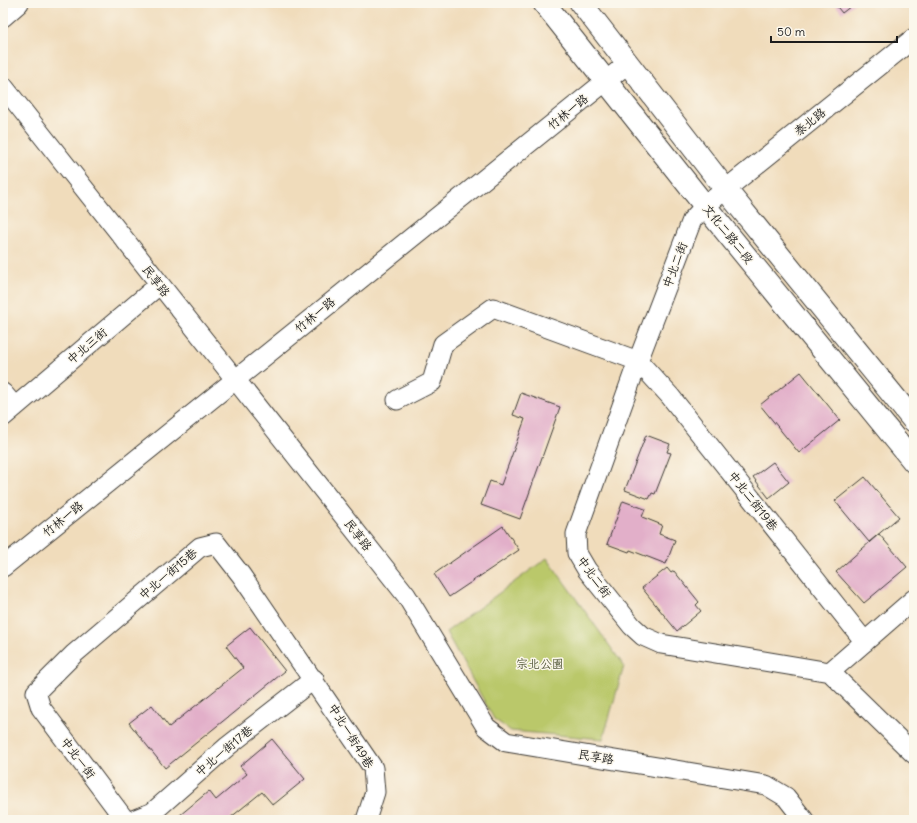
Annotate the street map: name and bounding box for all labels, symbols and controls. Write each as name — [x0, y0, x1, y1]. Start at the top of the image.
scale bar — [771, 18, 897, 44]
text: 50 m — [777, 24, 806, 39]
street label: 竹林一路 — [544, 91, 591, 133]
street label: 泰北路 — [791, 104, 828, 139]
street label: 文化二路二段 — [700, 201, 757, 266]
street label: 中北二街 — [659, 240, 690, 290]
street label: 民享路 — [139, 262, 173, 299]
street label: 竹林一路 — [291, 294, 338, 336]
street label: 中北三街 — [63, 324, 110, 367]
street label: 中北二街19巷 — [725, 468, 781, 534]
street label: 竹林一路 — [39, 498, 86, 540]
street label: 民享路 — [341, 516, 375, 553]
street label: 中北一街15巷 — [135, 545, 200, 602]
street label: 中北二街 — [574, 553, 615, 601]
park label: 宗北公園 — [516, 656, 564, 671]
street label: 中北一街49巷 — [325, 700, 377, 771]
street label: 中北一街17巷 — [192, 722, 256, 779]
street label: 中北一街 — [58, 734, 99, 781]
street label: 民享路 — [577, 746, 615, 767]

